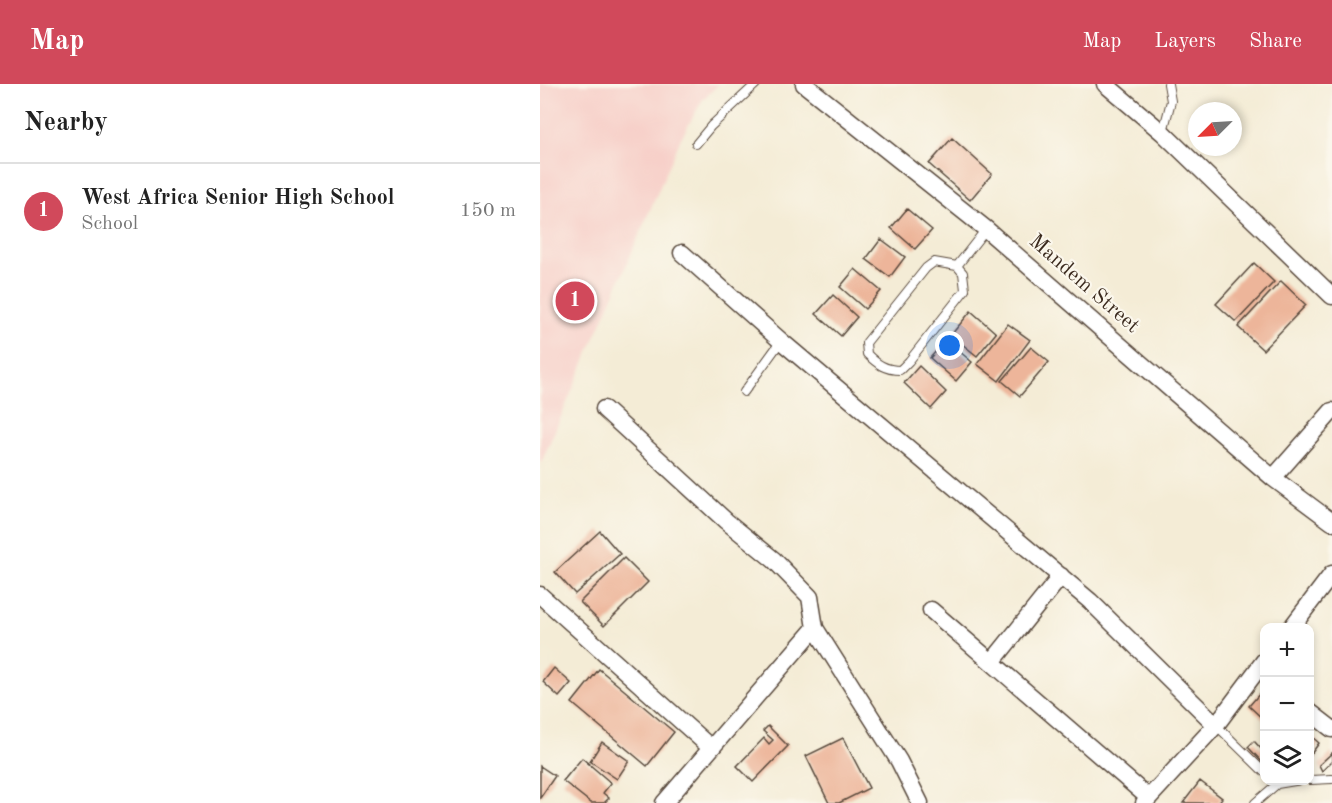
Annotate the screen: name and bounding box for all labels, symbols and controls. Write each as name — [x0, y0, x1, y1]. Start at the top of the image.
text: Map — [30, 28, 84, 56]
text: Map — [1082, 31, 1121, 52]
text: Layers — [1154, 31, 1216, 52]
text: Share — [1249, 31, 1302, 52]
north arrow — [1188, 102, 1242, 156]
text: Nearby — [24, 110, 108, 136]
text: West Africa Senior High School — [81, 187, 395, 209]
text: 1 — [38, 201, 49, 221]
text: 150 m — [460, 201, 516, 221]
text: School — [81, 214, 138, 234]
street label: Mandem Street — [1025, 231, 1143, 337]
pin: 1 — [555, 278, 594, 324]
your location — [935, 331, 964, 360]
map controls — [1260, 623, 1314, 785]
button: + — [1260, 623, 1314, 677]
button: − — [1260, 677, 1314, 731]
button: layers — [1260, 731, 1314, 785]

